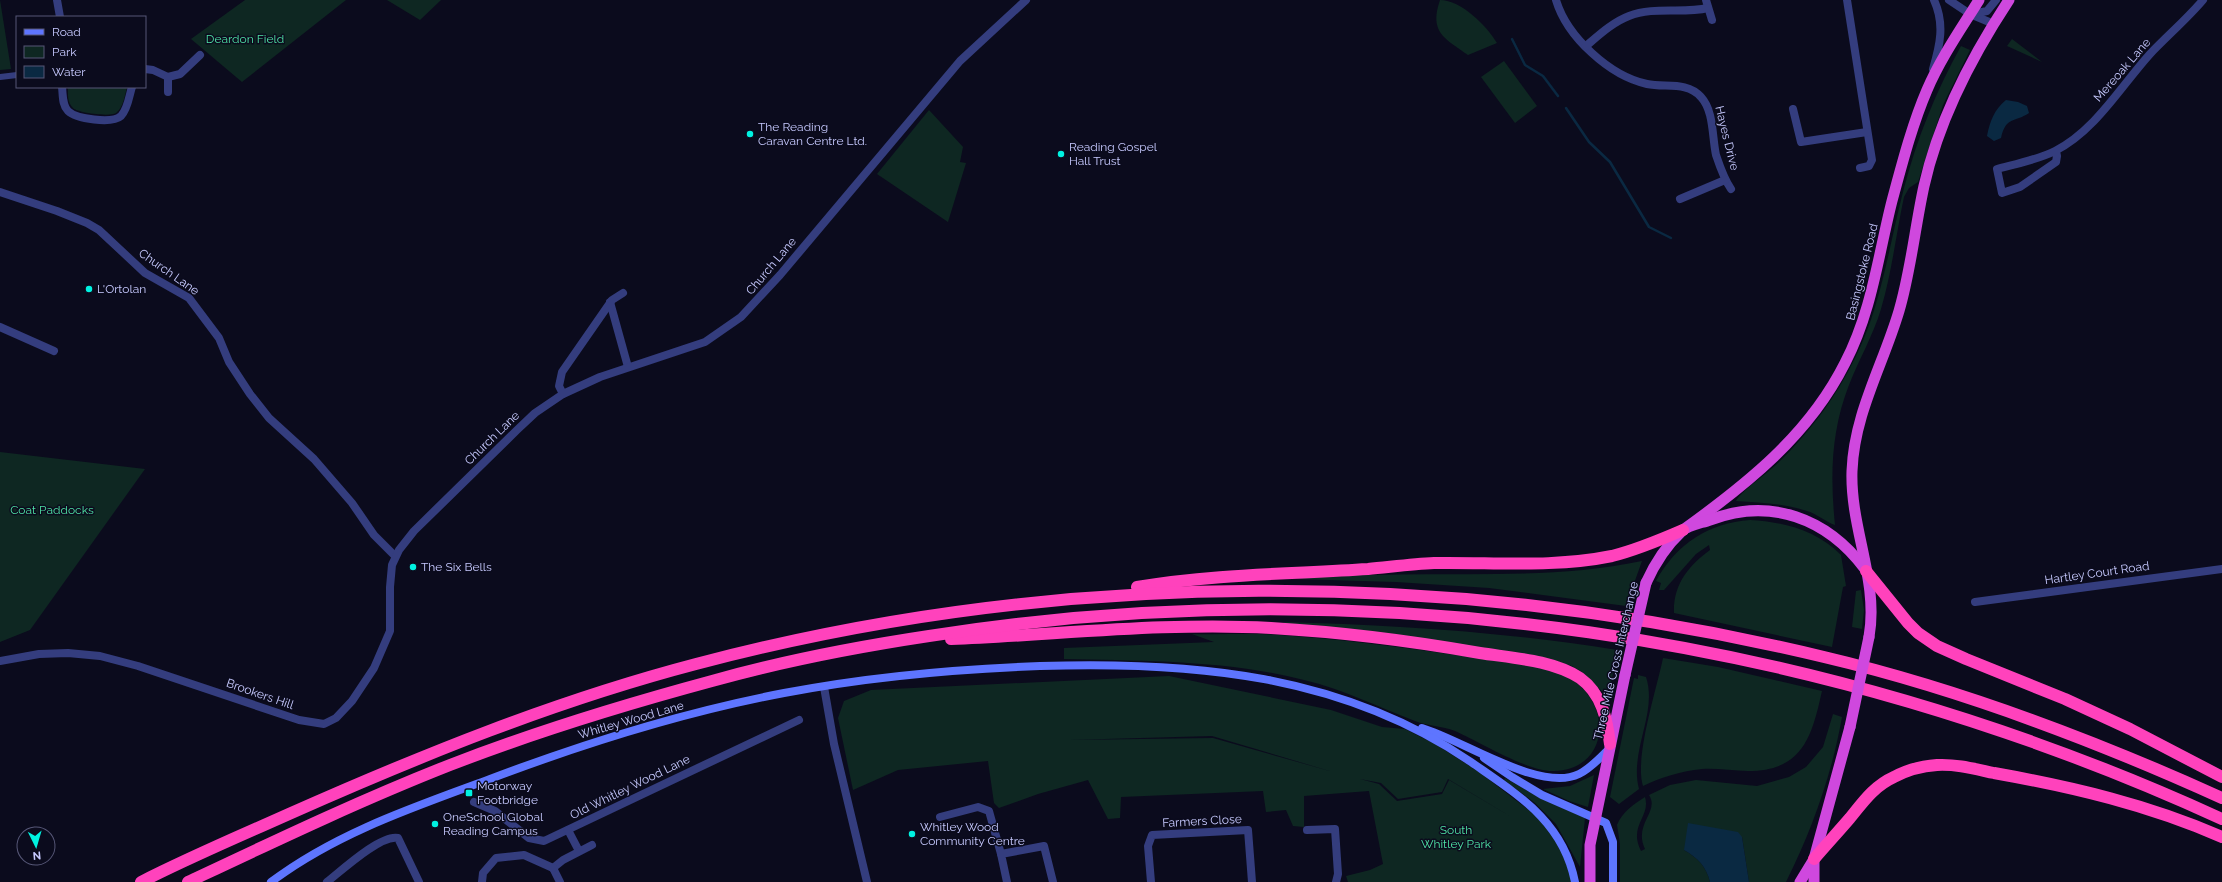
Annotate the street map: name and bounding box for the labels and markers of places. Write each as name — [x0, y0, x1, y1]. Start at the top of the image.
place label: The Reading Caravan Centre Ltd. — [758, 120, 867, 148]
marker: The Reading Caravan Centre Ltd. — [745, 129, 755, 139]
place label: Reading Gospel Hall Trust — [1069, 140, 1158, 168]
marker: Reading Gospel Hall Trust — [1056, 149, 1066, 159]
place label: L'Ortolan — [97, 282, 146, 296]
marker: L'Ortolan — [84, 284, 94, 294]
place label: The Six Bells — [421, 560, 492, 574]
marker: The Six Bells — [408, 562, 418, 572]
place label: Motorway Footbridge — [477, 779, 538, 807]
marker: Motorway Footbridge — [464, 788, 474, 798]
place label: OneSchool Global Reading Campus — [443, 810, 544, 838]
marker: OneSchool Global Reading Campus — [430, 819, 440, 829]
place label: Whitley Wood Community Centre — [920, 820, 1025, 848]
marker: Whitley Wood Community Centre — [907, 829, 917, 839]

